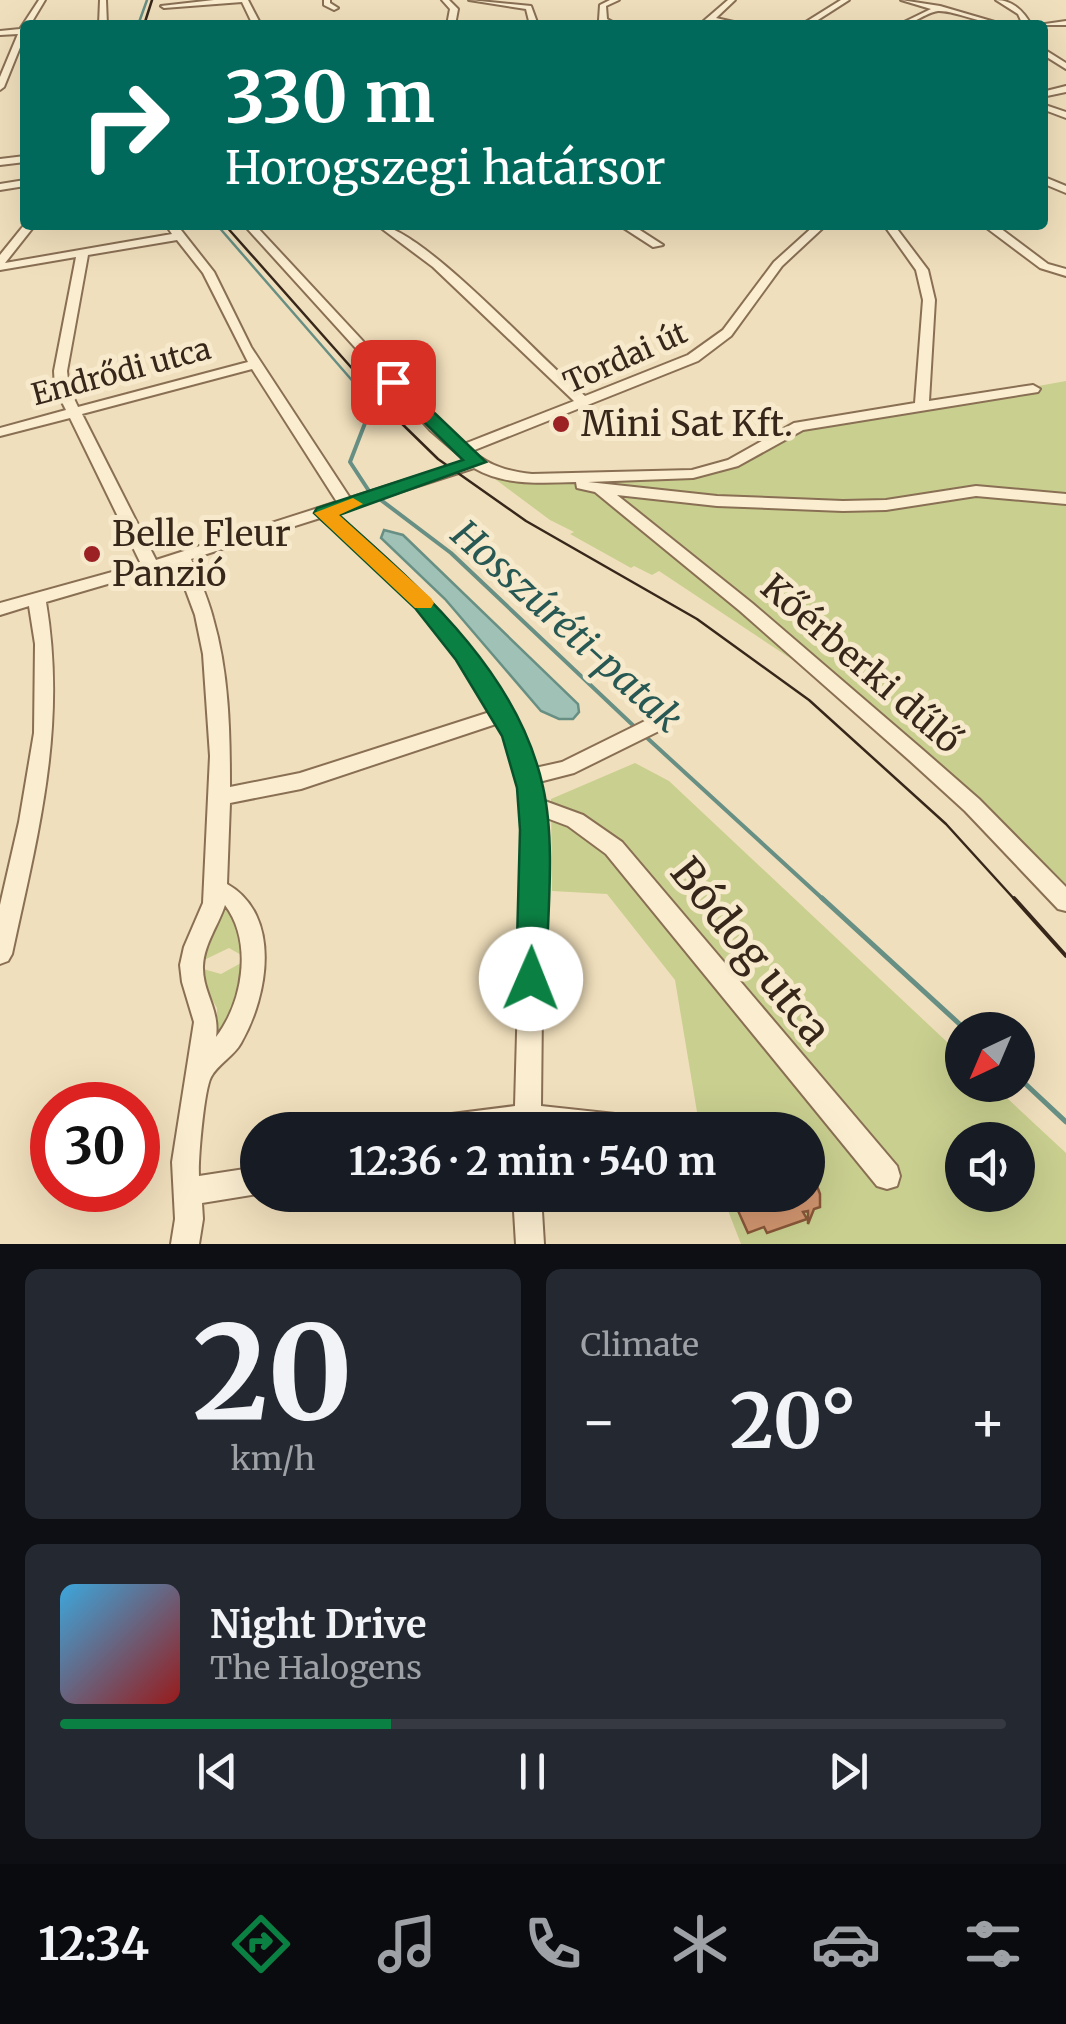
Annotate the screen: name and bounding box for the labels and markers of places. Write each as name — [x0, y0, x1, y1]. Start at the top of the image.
pin — [351, 340, 436, 425]
place label: Mini Sat Kft. — [581, 402, 793, 446]
marker: Mini Sat Kft. — [550, 413, 572, 435]
place label: Belle Fleur Panzió — [112, 512, 291, 596]
marker: Belle Fleur Panzió — [81, 543, 103, 565]

